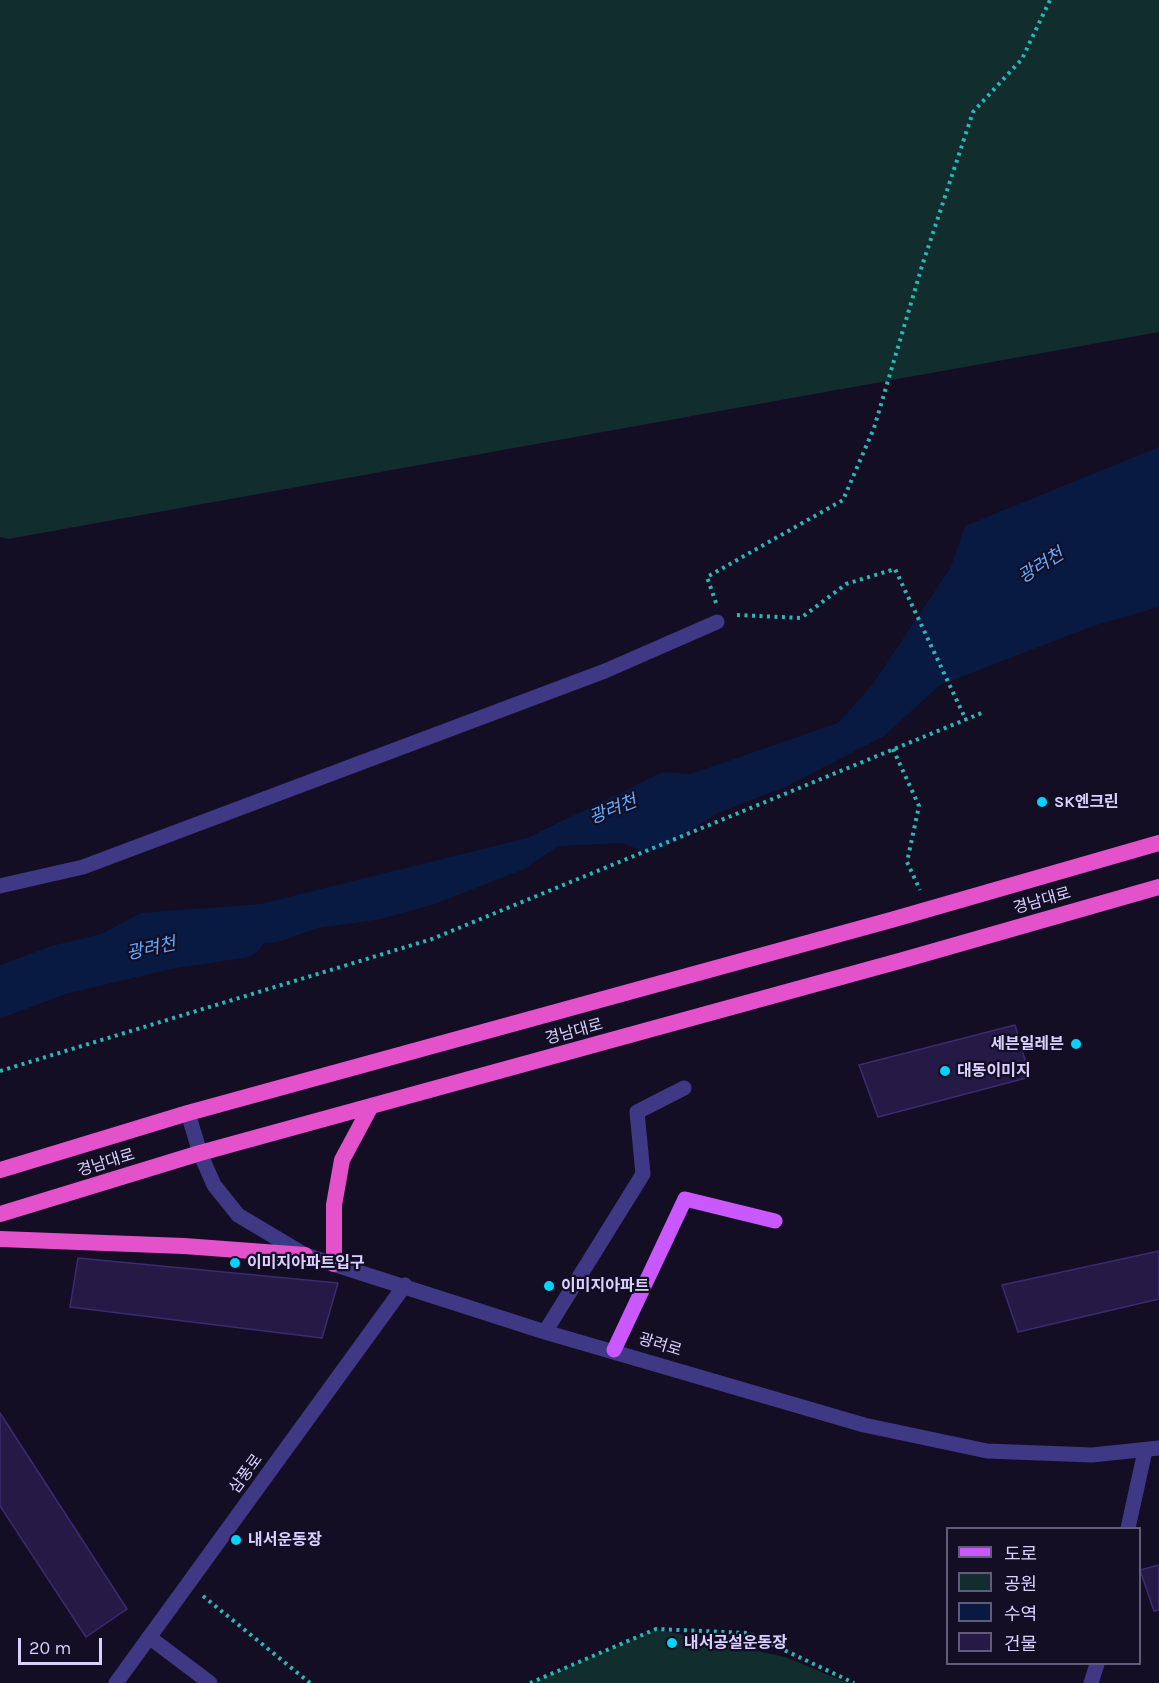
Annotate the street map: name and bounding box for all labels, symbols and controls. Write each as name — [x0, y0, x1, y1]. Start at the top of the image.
water label: 광려천 — [1014, 544, 1068, 588]
water label: 광려천 — [586, 791, 640, 829]
place label: SK엔크린 — [1054, 792, 1119, 812]
marker: SK엔크린 — [1035, 795, 1049, 809]
street label: 경남대로 — [1011, 884, 1073, 918]
water label: 광려천 — [124, 933, 178, 965]
street label: 경남대로 — [543, 1015, 605, 1049]
place label: 세븐일레븐 — [990, 1034, 1064, 1054]
marker: 세븐일레븐 — [1069, 1037, 1083, 1051]
place label: 대동이미지 — [957, 1061, 1031, 1081]
marker: 대동이미지 — [938, 1064, 952, 1078]
street label: 경남대로 — [75, 1145, 137, 1181]
place label: 이미지아파트입구 — [247, 1253, 365, 1273]
marker: 이미지아파트입구 — [228, 1256, 242, 1270]
place label: 이미지아파트 — [561, 1276, 649, 1296]
marker: 이미지아파트 — [542, 1279, 556, 1293]
street label: 광려로 — [636, 1329, 684, 1361]
street label: 삼풍로 — [225, 1450, 267, 1498]
legend — [946, 1527, 1141, 1665]
place label: 내서운동장 — [248, 1530, 322, 1550]
marker: 내서운동장 — [229, 1533, 243, 1547]
text: 도로 — [1004, 1543, 1037, 1565]
text: 공원 — [1004, 1573, 1037, 1595]
text: 수역 — [1004, 1603, 1037, 1625]
scale bar — [21, 1626, 105, 1664]
place label: 내서공설운동장 — [684, 1633, 787, 1653]
text: 건물 — [1004, 1633, 1037, 1655]
marker: 내서공설운동장 — [665, 1636, 679, 1650]
text: 20 m — [29, 1637, 71, 1659]

